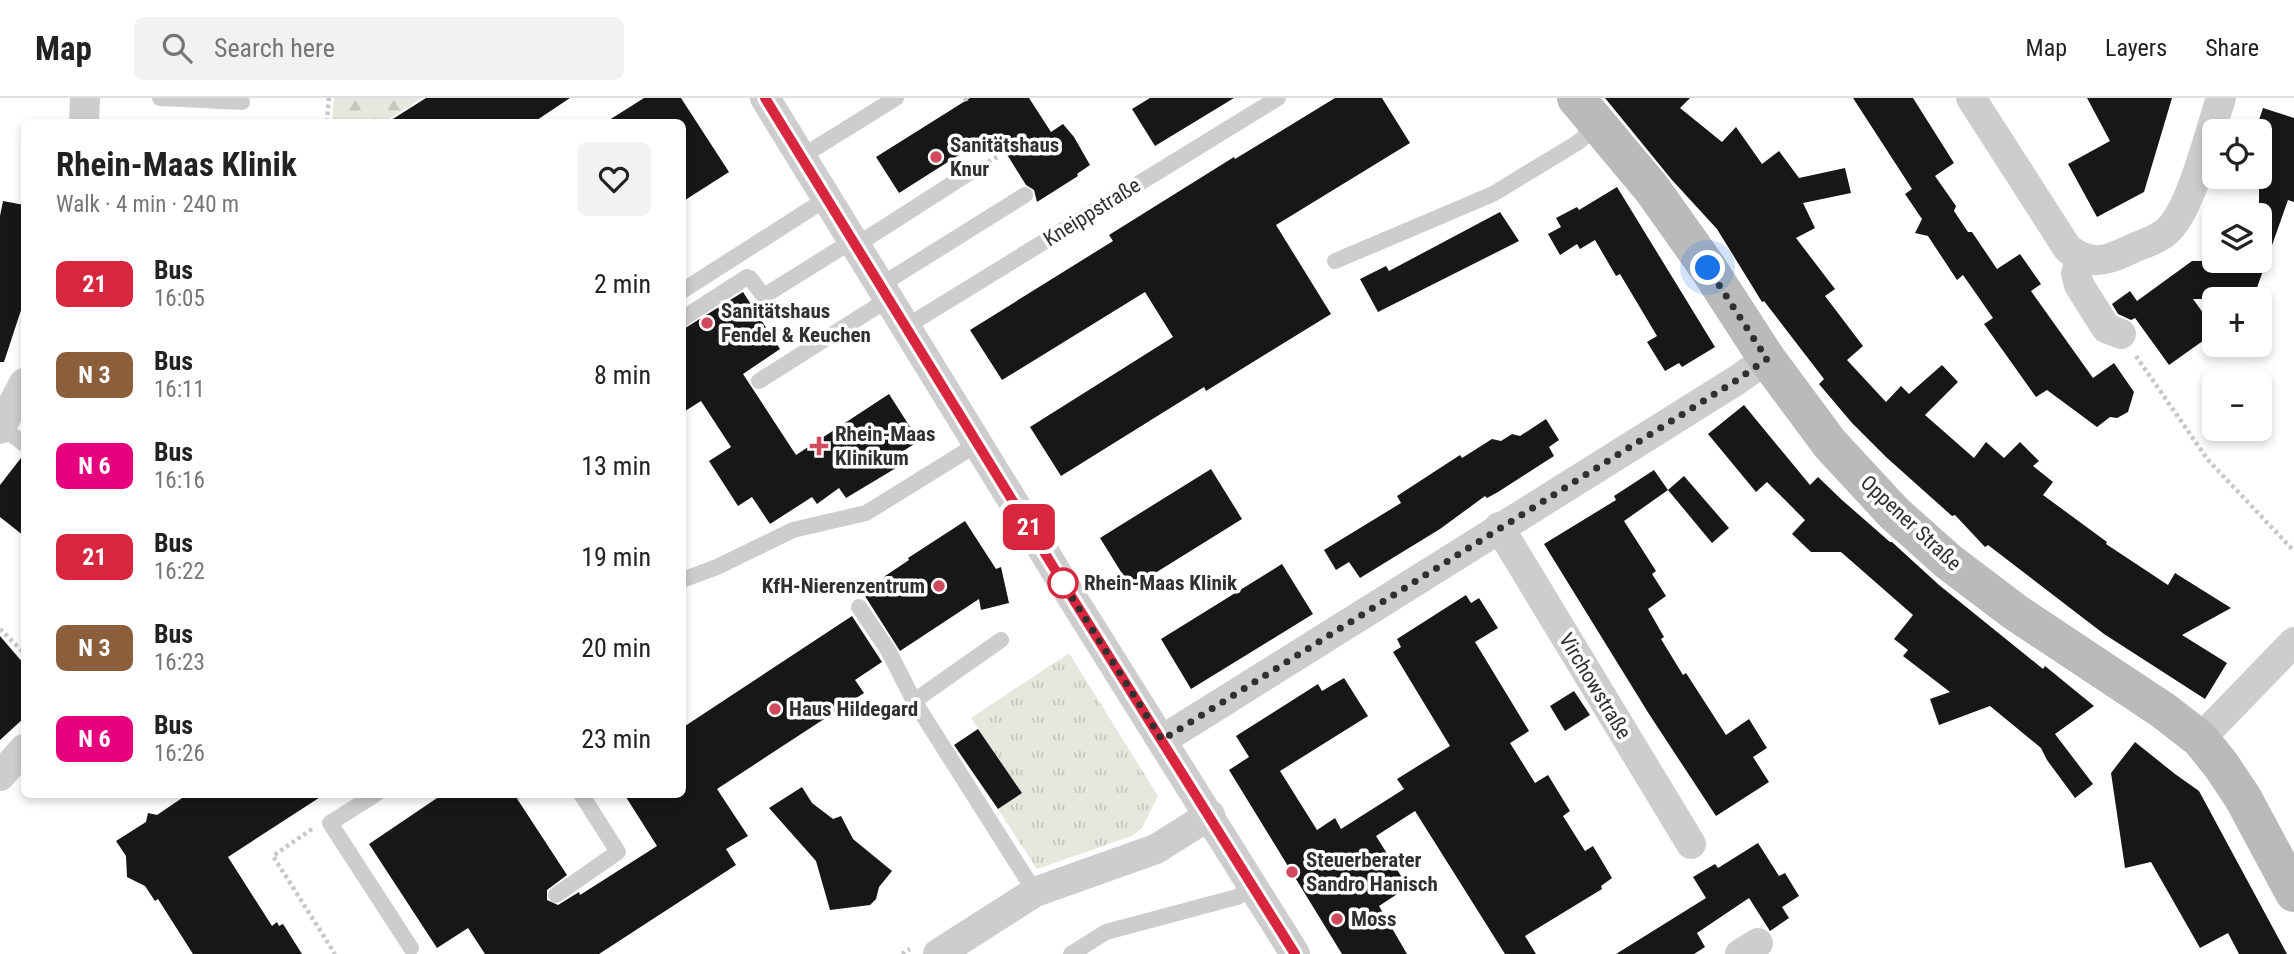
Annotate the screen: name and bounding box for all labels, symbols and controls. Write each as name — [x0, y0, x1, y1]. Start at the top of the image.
search box — [134, 17, 624, 80]
text: Map — [35, 29, 92, 68]
icon: search — [158, 29, 196, 67]
text: Search here — [214, 33, 335, 63]
text: Map — [2026, 34, 2067, 62]
text: Layers — [2105, 34, 2167, 62]
text: Share — [2205, 34, 2259, 62]
map controls — [2202, 119, 2272, 441]
button: locate — [2202, 119, 2272, 189]
place label: Sanitätshaus Knur — [950, 133, 1059, 181]
button: heart — [577, 142, 651, 216]
text: Rhein-Maas Klinik — [56, 145, 297, 184]
marker: Sanitätshaus Knur — [928, 149, 944, 165]
street label: Kneippstraße — [1039, 173, 1145, 251]
text: Walk · 4 min · 240 m — [56, 191, 239, 218]
button: layers — [2202, 203, 2272, 273]
your location — [1690, 250, 1725, 285]
text: Bus — [154, 255, 193, 285]
text: 2 min — [594, 269, 651, 299]
text: 21 — [82, 270, 107, 298]
text: 16:05 — [154, 285, 205, 312]
button: + — [2202, 287, 2272, 357]
place label: Sanitätshaus Fendel & Keuchen — [721, 299, 871, 347]
marker: Sanitätshaus Fendel & Keuchen — [699, 315, 715, 331]
text: Bus — [154, 346, 193, 376]
text: 8 min — [594, 360, 651, 390]
text: N 3 — [78, 361, 111, 389]
button: − — [2202, 371, 2272, 441]
text: 16:11 — [154, 376, 205, 403]
place label: Rhein-Maas Klinikum — [835, 422, 935, 470]
marker: Rhein-Maas Klinikum — [809, 436, 829, 456]
text: Bus — [154, 437, 193, 467]
text: 13 min — [581, 451, 651, 481]
text: N 6 — [78, 452, 111, 480]
text: 16:16 — [154, 467, 205, 494]
street label: Oppener Straße — [1856, 470, 1966, 576]
line badge: 21 — [998, 504, 1060, 550]
text: 21 — [1017, 513, 1041, 541]
text: Bus — [154, 528, 193, 558]
text: 19 min — [581, 542, 651, 572]
text: 21 — [82, 543, 107, 571]
text: 16:22 — [154, 558, 205, 585]
marker: Rhein-Maas Klinik — [1048, 568, 1078, 598]
place label: Rhein-Maas Klinik — [1084, 571, 1238, 595]
place label: KfH-Nierenzentrum — [762, 574, 925, 598]
marker: KfH-Nierenzentrum — [931, 578, 947, 594]
text: Bus — [154, 619, 193, 649]
street label: Virchowstraße — [1554, 629, 1636, 744]
text: 20 min — [581, 633, 651, 663]
text: N 3 — [78, 634, 111, 662]
text: 16:23 — [154, 649, 205, 676]
place label: Haus Hildegard — [789, 697, 918, 721]
marker: Haus Hildegard — [767, 701, 783, 717]
text: Bus — [154, 710, 193, 740]
text: 23 min — [581, 724, 651, 754]
text: N 6 — [78, 725, 111, 753]
text: 16:26 — [154, 740, 205, 767]
place label: Steuerberater Sandro Hanisch — [1306, 848, 1438, 896]
marker: Steuerberater Sandro Hanisch — [1284, 864, 1300, 880]
place label: Moss — [1351, 907, 1396, 931]
marker: Moss — [1329, 911, 1345, 927]

